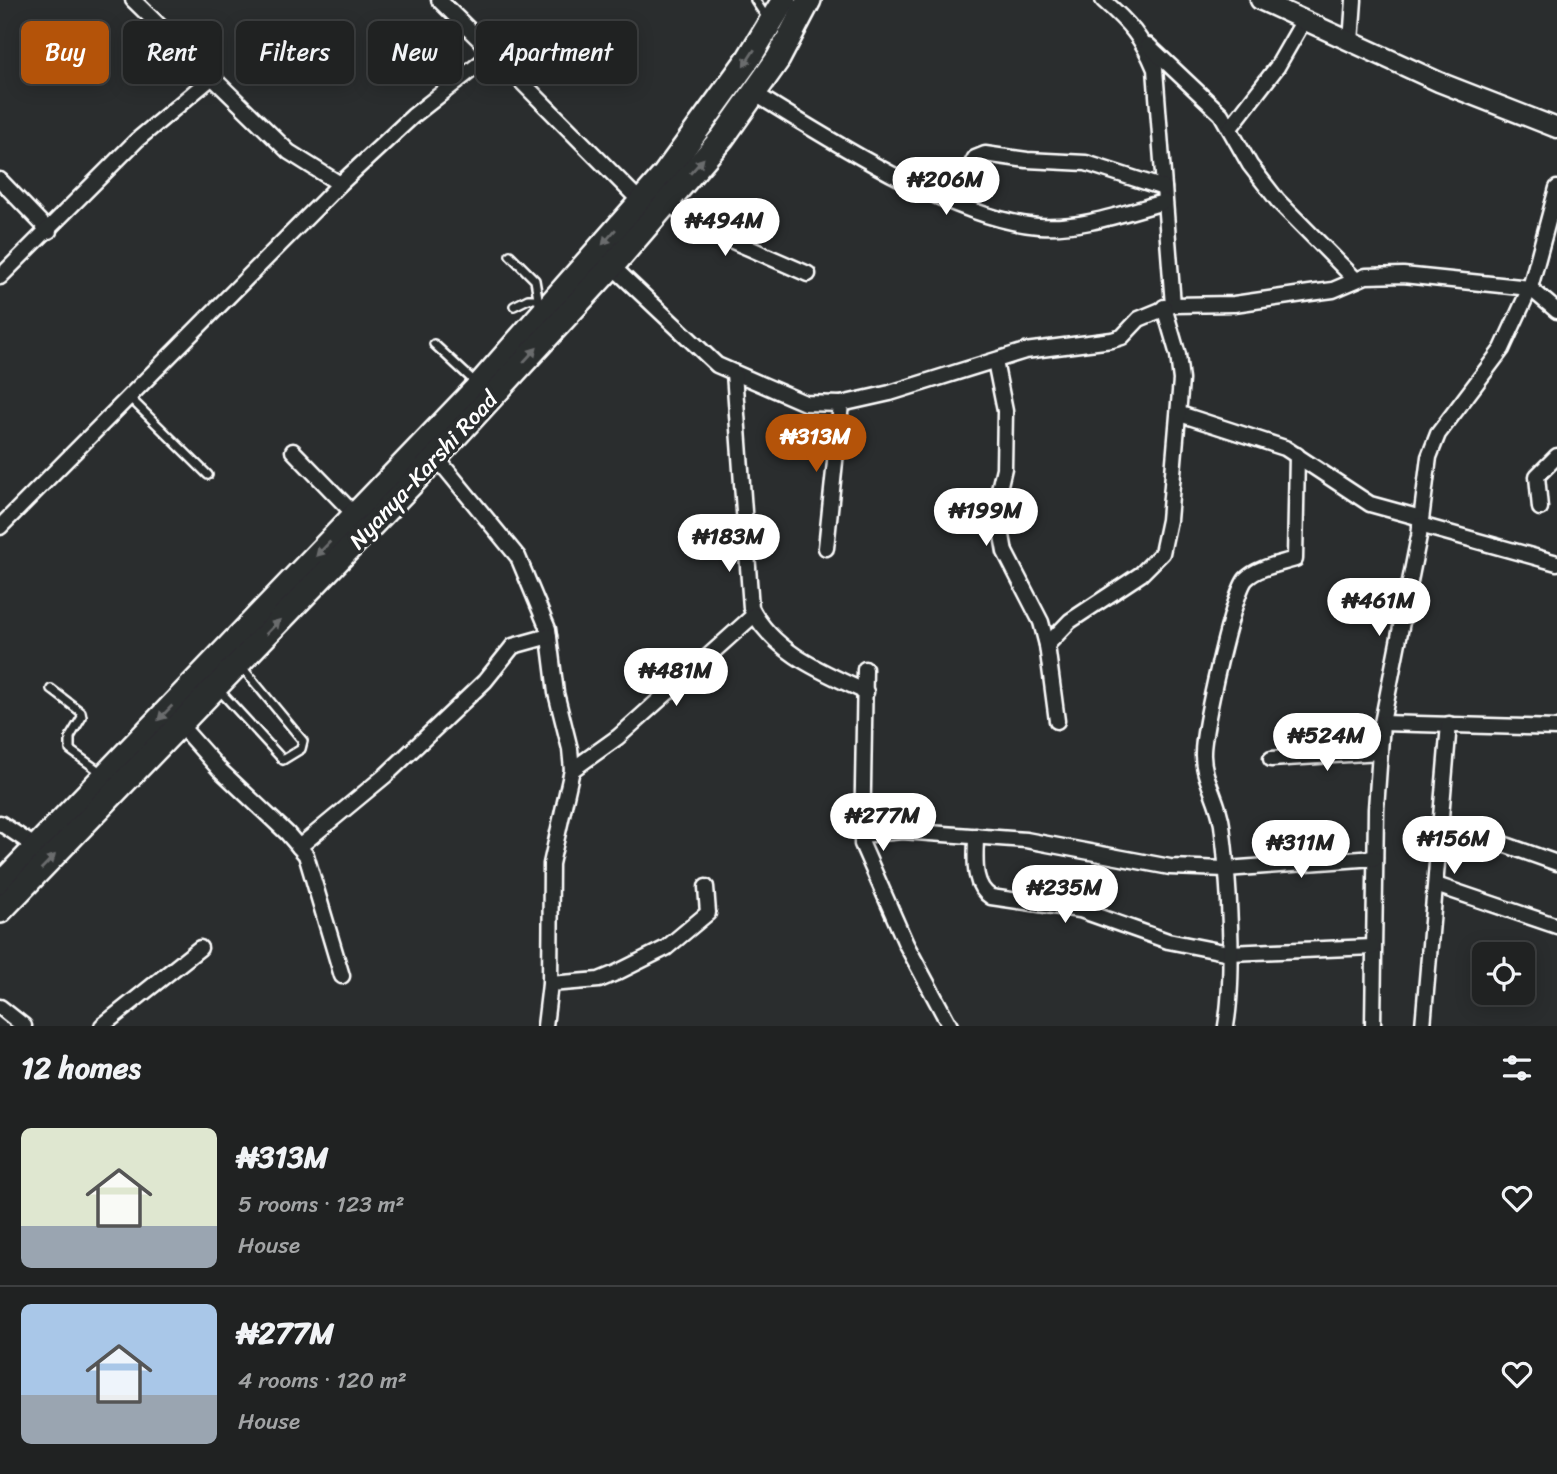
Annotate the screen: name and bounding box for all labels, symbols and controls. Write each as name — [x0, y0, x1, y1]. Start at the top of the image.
chip: Buy — [21, 21, 109, 84]
chip: Rent — [123, 21, 222, 84]
chip: Filters — [236, 21, 354, 84]
chip: New — [368, 21, 462, 84]
chip: Apartment — [476, 21, 637, 84]
one-way arrow — [742, 48, 755, 68]
one-way arrow — [689, 157, 705, 175]
pin: ₦206M — [897, 158, 995, 217]
text: ₦206M — [909, 159, 983, 200]
pin: ₦494M — [676, 198, 774, 258]
text: ₦494M — [687, 200, 763, 241]
one-way arrow — [601, 228, 617, 246]
one-way arrow — [522, 346, 538, 364]
street label: Nyanya-Karshi Road — [338, 380, 510, 559]
pin: ₦313M — [767, 414, 865, 474]
text: ₦313M — [781, 416, 851, 457]
pin: ₦199M — [937, 489, 1035, 548]
text: ₦199M — [950, 490, 1022, 531]
pin: ₦183M — [680, 514, 778, 574]
text: ₦183M — [694, 516, 764, 557]
one-way arrow — [315, 540, 331, 557]
pin: ₦461M — [1330, 578, 1428, 638]
text: ₦461M — [1343, 580, 1415, 621]
one-way arrow — [265, 619, 281, 636]
pin: ₦481M — [627, 648, 725, 708]
text: ₦481M — [640, 650, 712, 691]
one-way arrow — [157, 704, 173, 721]
pin: ₦524M — [1278, 714, 1376, 773]
text: ₦524M — [1289, 715, 1365, 756]
pin: ₦277M — [834, 794, 932, 853]
text: ₦277M — [846, 795, 920, 836]
pin: ₦156M — [1405, 816, 1503, 876]
text: ₦156M — [1418, 818, 1490, 859]
pin: ₦311M — [1252, 820, 1350, 880]
text: ₦311M — [1268, 822, 1334, 863]
one-way arrow — [39, 854, 55, 871]
pin: ₦235M — [1016, 866, 1114, 925]
text: ₦235M — [1028, 867, 1102, 908]
map controls — [1472, 942, 1535, 1005]
button: locate — [1472, 942, 1535, 1005]
text: 12 homes — [21, 1041, 141, 1095]
icon: filters — [1498, 1049, 1536, 1087]
text: ₦313M — [238, 1130, 328, 1184]
icon: home — [77, 1156, 161, 1240]
icon: heart — [1498, 1179, 1536, 1217]
text: 5 rooms · 123 m² — [238, 1184, 405, 1225]
text: House — [238, 1225, 300, 1266]
text: ₦277M — [238, 1306, 334, 1360]
icon: home — [77, 1332, 161, 1416]
icon: heart — [1498, 1355, 1536, 1393]
text: 4 rooms · 120 m² — [238, 1360, 407, 1401]
text: House — [238, 1401, 300, 1442]

